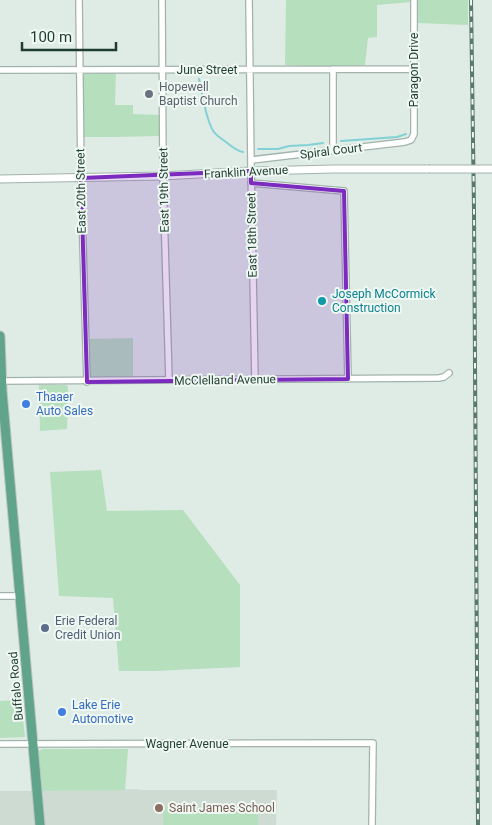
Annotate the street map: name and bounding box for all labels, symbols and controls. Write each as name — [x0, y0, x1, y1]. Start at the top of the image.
scale bar — [22, 20, 116, 52]
text: 100 m — [30, 28, 72, 46]
street label: Paragon Drive — [407, 33, 421, 107]
street label: June Street — [177, 63, 237, 77]
place label: Hopewell Baptist Church — [159, 80, 238, 108]
marker: Hopewell Baptist Church — [143, 88, 155, 100]
street label: Spiral Court — [299, 140, 363, 162]
street label: East 19th Street — [156, 147, 172, 233]
street label: East 20th Street — [73, 148, 89, 234]
street label: Franklin Avenue — [204, 163, 288, 181]
street label: East 18th Street — [244, 192, 260, 278]
place label: Joseph McCormick Construction — [332, 287, 437, 315]
marker: Joseph McCormick Construction — [316, 295, 328, 307]
street label: McClelland Avenue — [174, 372, 276, 388]
place label: Thaaer Auto Sales — [36, 390, 93, 418]
marker: Thaaer Auto Sales — [20, 398, 32, 410]
place label: Erie Federal Credit Union — [55, 614, 121, 642]
marker: Erie Federal Credit Union — [39, 622, 51, 634]
street label: Buffalo Road — [6, 651, 26, 721]
place label: Lake Erie Automotive — [72, 698, 133, 726]
marker: Lake Erie Automotive — [56, 706, 68, 718]
street label: Wagner Avenue — [146, 737, 229, 751]
place label: Saint James School — [169, 801, 275, 815]
marker: Saint James School — [153, 802, 165, 814]

